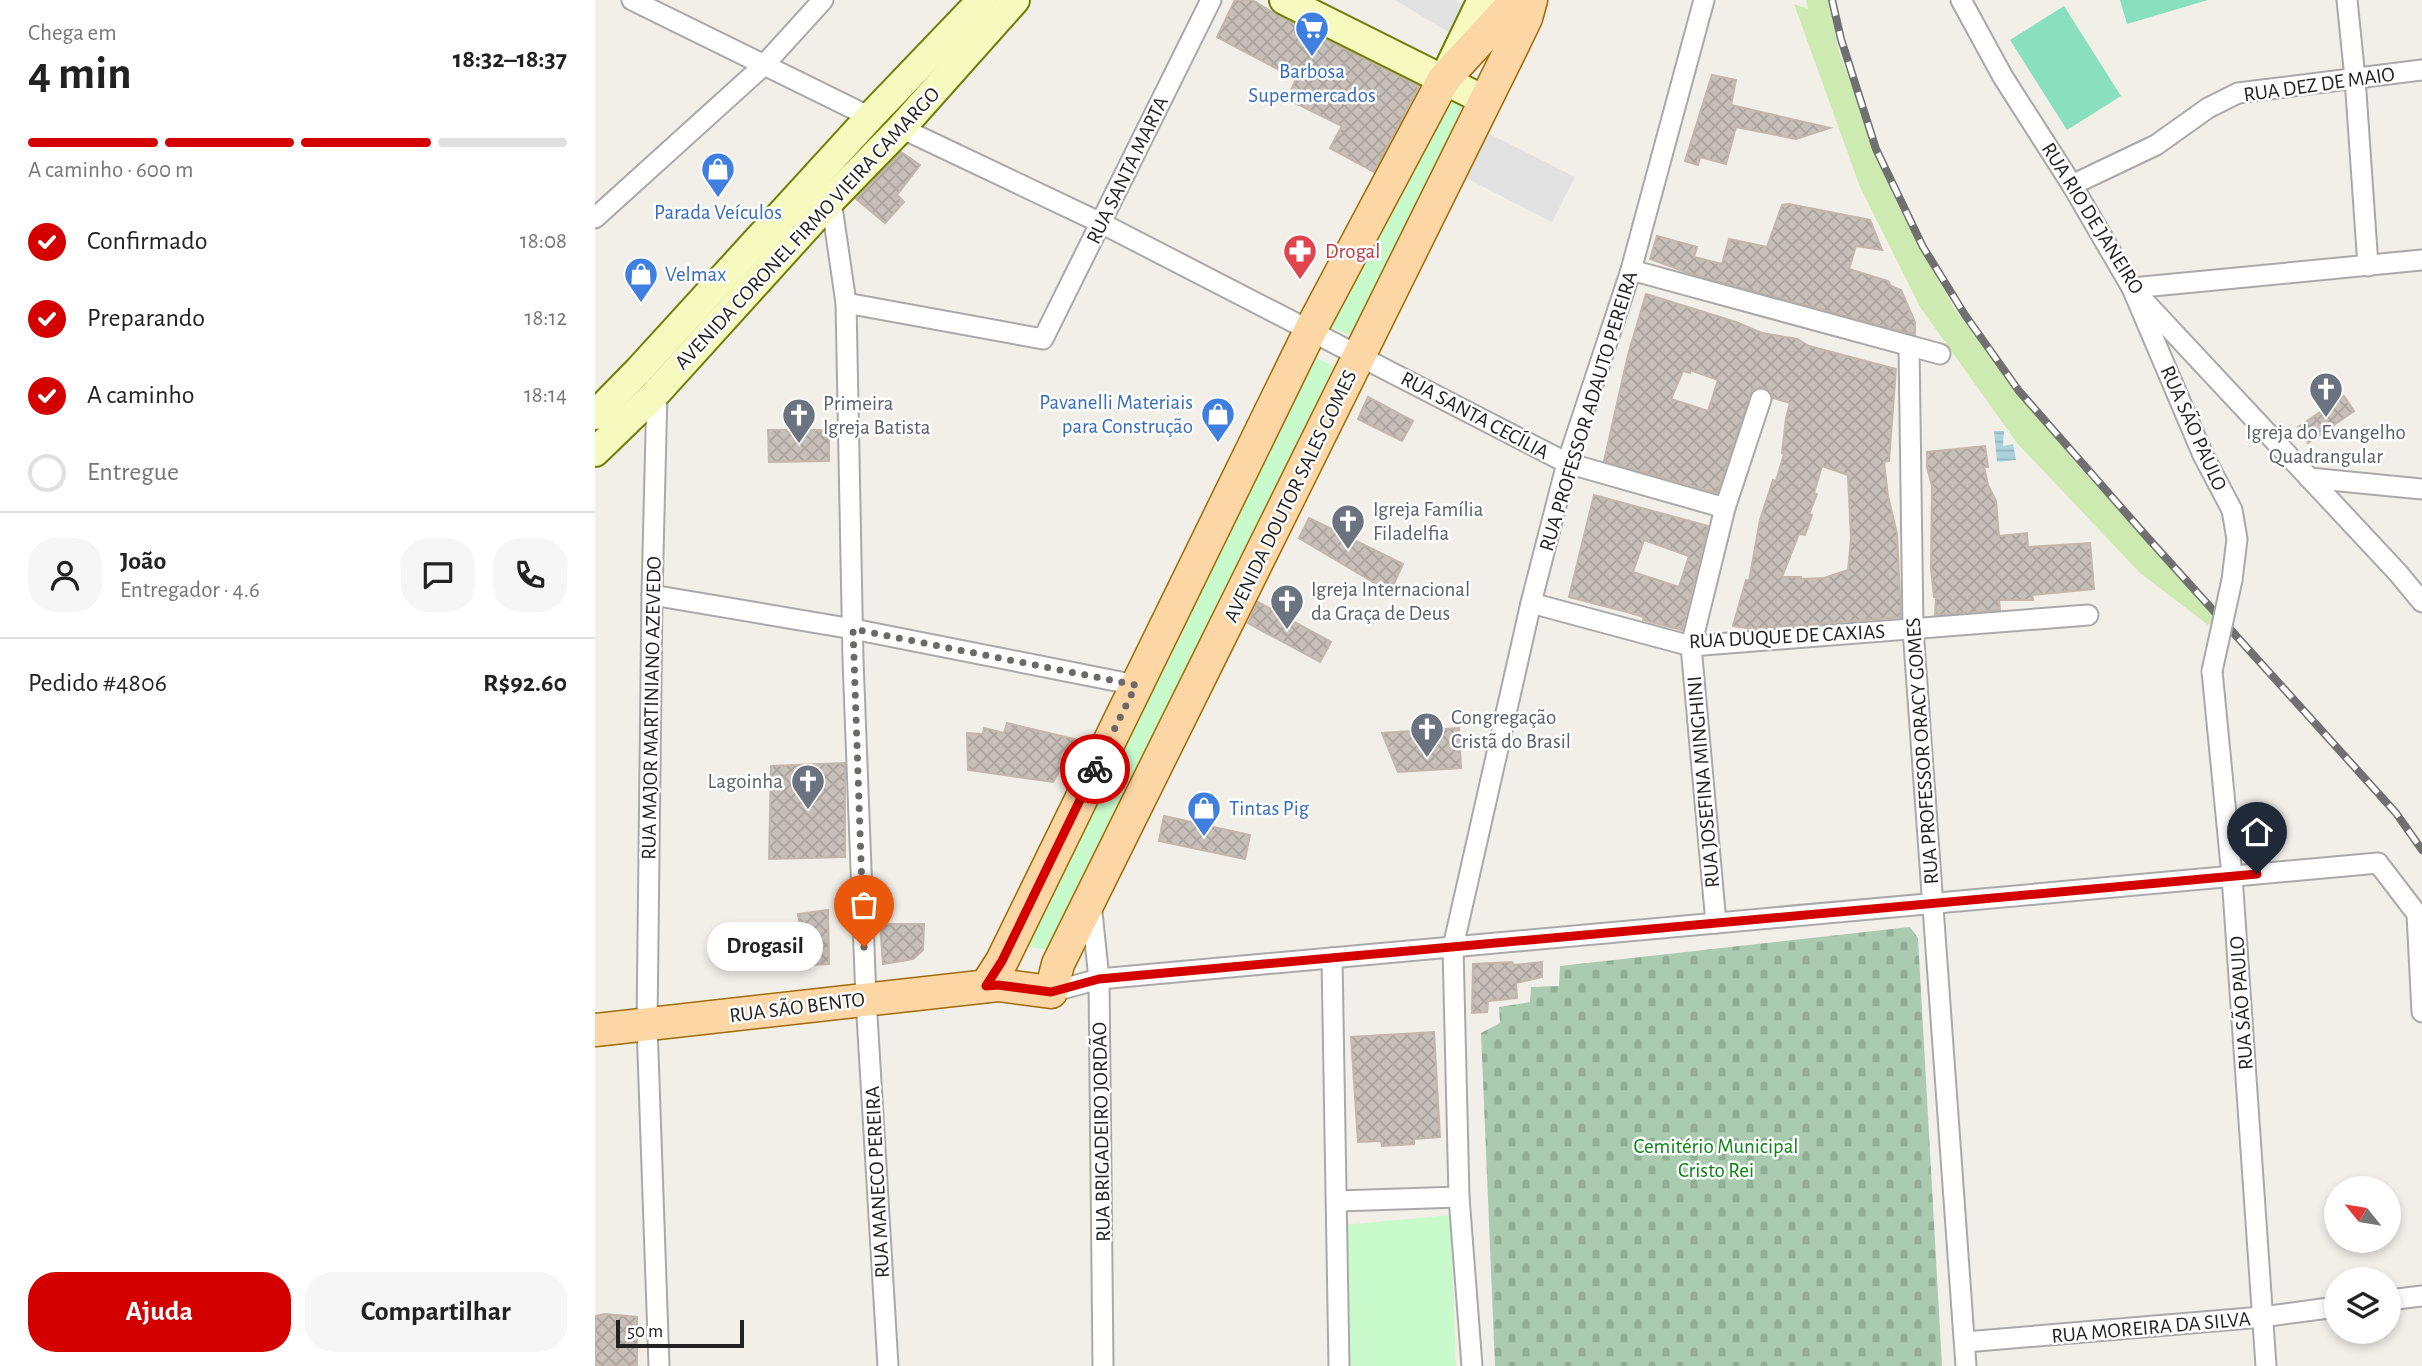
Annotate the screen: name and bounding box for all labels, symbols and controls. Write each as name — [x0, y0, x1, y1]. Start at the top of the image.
supermarket icon: Barbosa Supermercados — [1293, 9, 1331, 58]
text: Chega em — [28, 22, 117, 45]
text: 18:32–18:37 — [453, 46, 567, 72]
text: 4 min — [28, 51, 132, 97]
place label: Barbosa Supermercados — [1248, 61, 1376, 106]
street label: RUA DEZ DE MAIO — [2242, 63, 2396, 105]
street label: AVENIDA CORONEL FIRMO VIEIRA CAMARGO — [671, 83, 944, 374]
street label: RUA SANTA MARTA — [1083, 93, 1172, 247]
street label: RUA RIO DE JANEIRO — [2038, 139, 2148, 298]
shop icon: Parada Veículos — [699, 150, 737, 199]
text: A caminho · 600 m — [28, 159, 193, 182]
place label: Parada Veículos — [654, 202, 782, 223]
icon: check — [28, 223, 66, 261]
text: Confirmado — [87, 228, 208, 254]
text: 18:08 — [520, 230, 567, 253]
pharmacy icon: Drogal — [1281, 232, 1319, 281]
place label: Drogal — [1325, 241, 1380, 262]
shop icon: Velmax — [622, 255, 660, 304]
place label: Velmax — [665, 264, 726, 285]
street label: RUA PROFESSOR ADAUTO PEREIRA — [1536, 269, 1641, 554]
icon: check — [28, 300, 66, 338]
text: Preparando — [87, 305, 205, 331]
text: 18:12 — [525, 307, 567, 330]
street label: RUA SÃO PAULO — [2157, 362, 2232, 494]
street label: RUA SANTA CECÍLIA — [1397, 366, 1553, 463]
street label: AVENIDA DOUTOR SALES GOMES — [1220, 367, 1361, 625]
church icon: Igreja do Evangelho Quadrangular — [2307, 370, 2345, 419]
icon: check — [28, 377, 66, 415]
text: A caminho — [87, 382, 195, 408]
text: 18:14 — [524, 384, 567, 407]
place label: Pavanelli Materiais para Construção — [1039, 392, 1193, 437]
place label: Primeira Igreja Batista — [823, 393, 931, 438]
shop icon: Pavanelli Materiais para Construção — [1199, 395, 1237, 444]
church icon: Primeira Igreja Batista — [780, 396, 818, 445]
place label: Igreja do Evangelho Quadrangular — [2246, 422, 2406, 467]
text: Entregue — [87, 459, 179, 485]
place label: Igreja Família Filadelfia — [1373, 499, 1484, 544]
church icon: Igreja Família Filadelfia — [1329, 502, 1367, 551]
button: person — [28, 538, 102, 612]
button: chat — [401, 538, 475, 612]
button: phone — [493, 538, 567, 612]
text: João — [120, 548, 166, 574]
street label: RUA MAJOR MARTINIANO AZEVEDO — [638, 556, 665, 860]
text: Entregador · 4.6 — [120, 579, 260, 602]
place label: Igreja Internacional da Graça de Deus — [1311, 579, 1470, 624]
church icon: Igreja Internacional da Graça de Deus — [1268, 582, 1306, 631]
street label: RUA PROFESSOR ORACY GOMES — [1903, 617, 1942, 885]
street label: RUA DUQUE DE CAXIAS — [1688, 621, 1886, 652]
text: Pedido #4806 — [28, 670, 167, 696]
text: R$92.60 — [483, 670, 567, 696]
street label: RUA JOSEFINA MINGHINI — [1684, 675, 1723, 889]
place label: Congregação Cristã do Brasil — [1451, 707, 1571, 752]
church icon: Congregação Cristã do Brasil — [1408, 710, 1446, 759]
courier — [1060, 734, 1130, 804]
icon: bike — [1076, 750, 1114, 788]
church icon: Lagoinha — [789, 762, 827, 811]
place label: Lagoinha — [707, 771, 783, 792]
shop icon: Tintas Pig — [1185, 789, 1223, 838]
place label: Tintas Pig — [1229, 798, 1310, 819]
pin — [2227, 802, 2287, 874]
icon: home — [2238, 813, 2276, 851]
pin — [834, 875, 894, 947]
icon: bag — [845, 886, 883, 924]
callout: Drogasil — [707, 922, 822, 972]
text: Drogasil — [726, 935, 804, 958]
street label: RUA SÃO PAULO — [2224, 935, 2257, 1071]
street label: RUA SÃO BENTO — [728, 987, 866, 1026]
street label: RUA BRIGADEIRO JORDÃO — [1087, 1022, 1114, 1242]
street label: RUA MANECO PEREIRA — [862, 1085, 893, 1279]
park label: Cemitério Municipal Cristo Rei — [1633, 1136, 1799, 1181]
north arrow — [2324, 1176, 2401, 1253]
map controls — [2324, 1176, 2401, 1344]
button: layers — [2324, 1267, 2401, 1344]
button: Ajuda — [28, 1272, 291, 1352]
button: Compartilhar — [305, 1272, 567, 1352]
street label: RUA MOREIRA DA SILVA — [2051, 1308, 2251, 1347]
scale bar — [616, 1317, 744, 1349]
text: 50 m — [627, 1322, 663, 1341]

